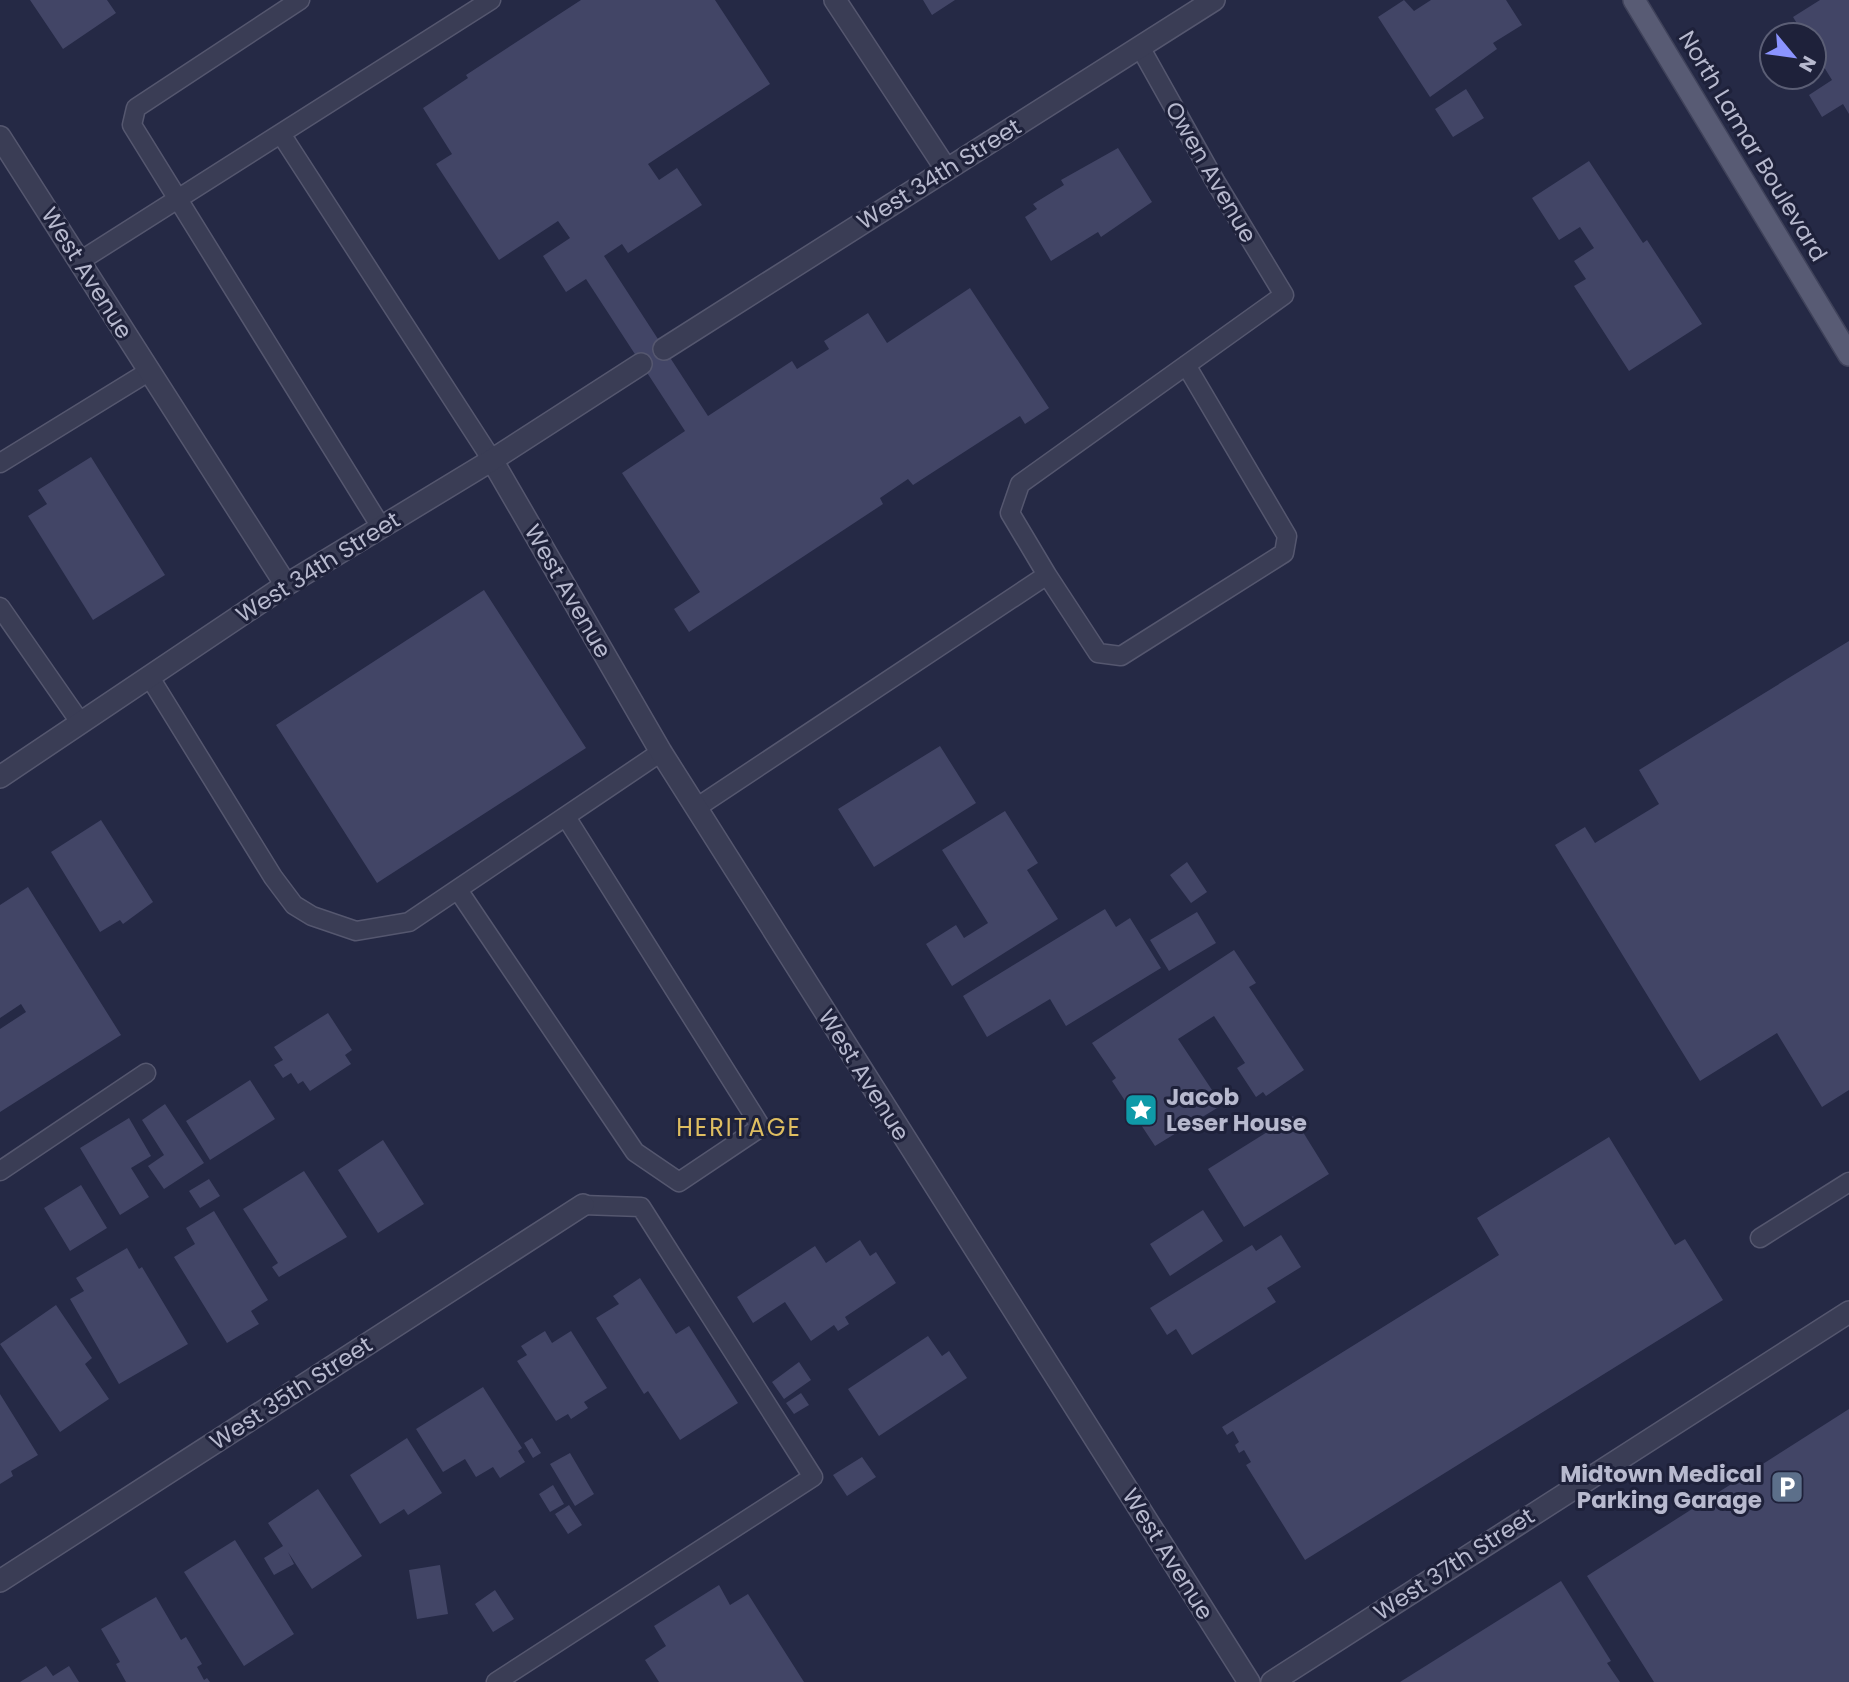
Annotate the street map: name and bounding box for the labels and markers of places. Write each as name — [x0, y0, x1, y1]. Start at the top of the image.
place label: Jacob Leser House — [1166, 1081, 1307, 1139]
place icon: Jacob Leser House — [1122, 1091, 1160, 1129]
place label: Midtown Medical Parking Garage — [1560, 1458, 1762, 1516]
parking icon: Midtown Medical Parking Garage — [1768, 1468, 1806, 1506]

